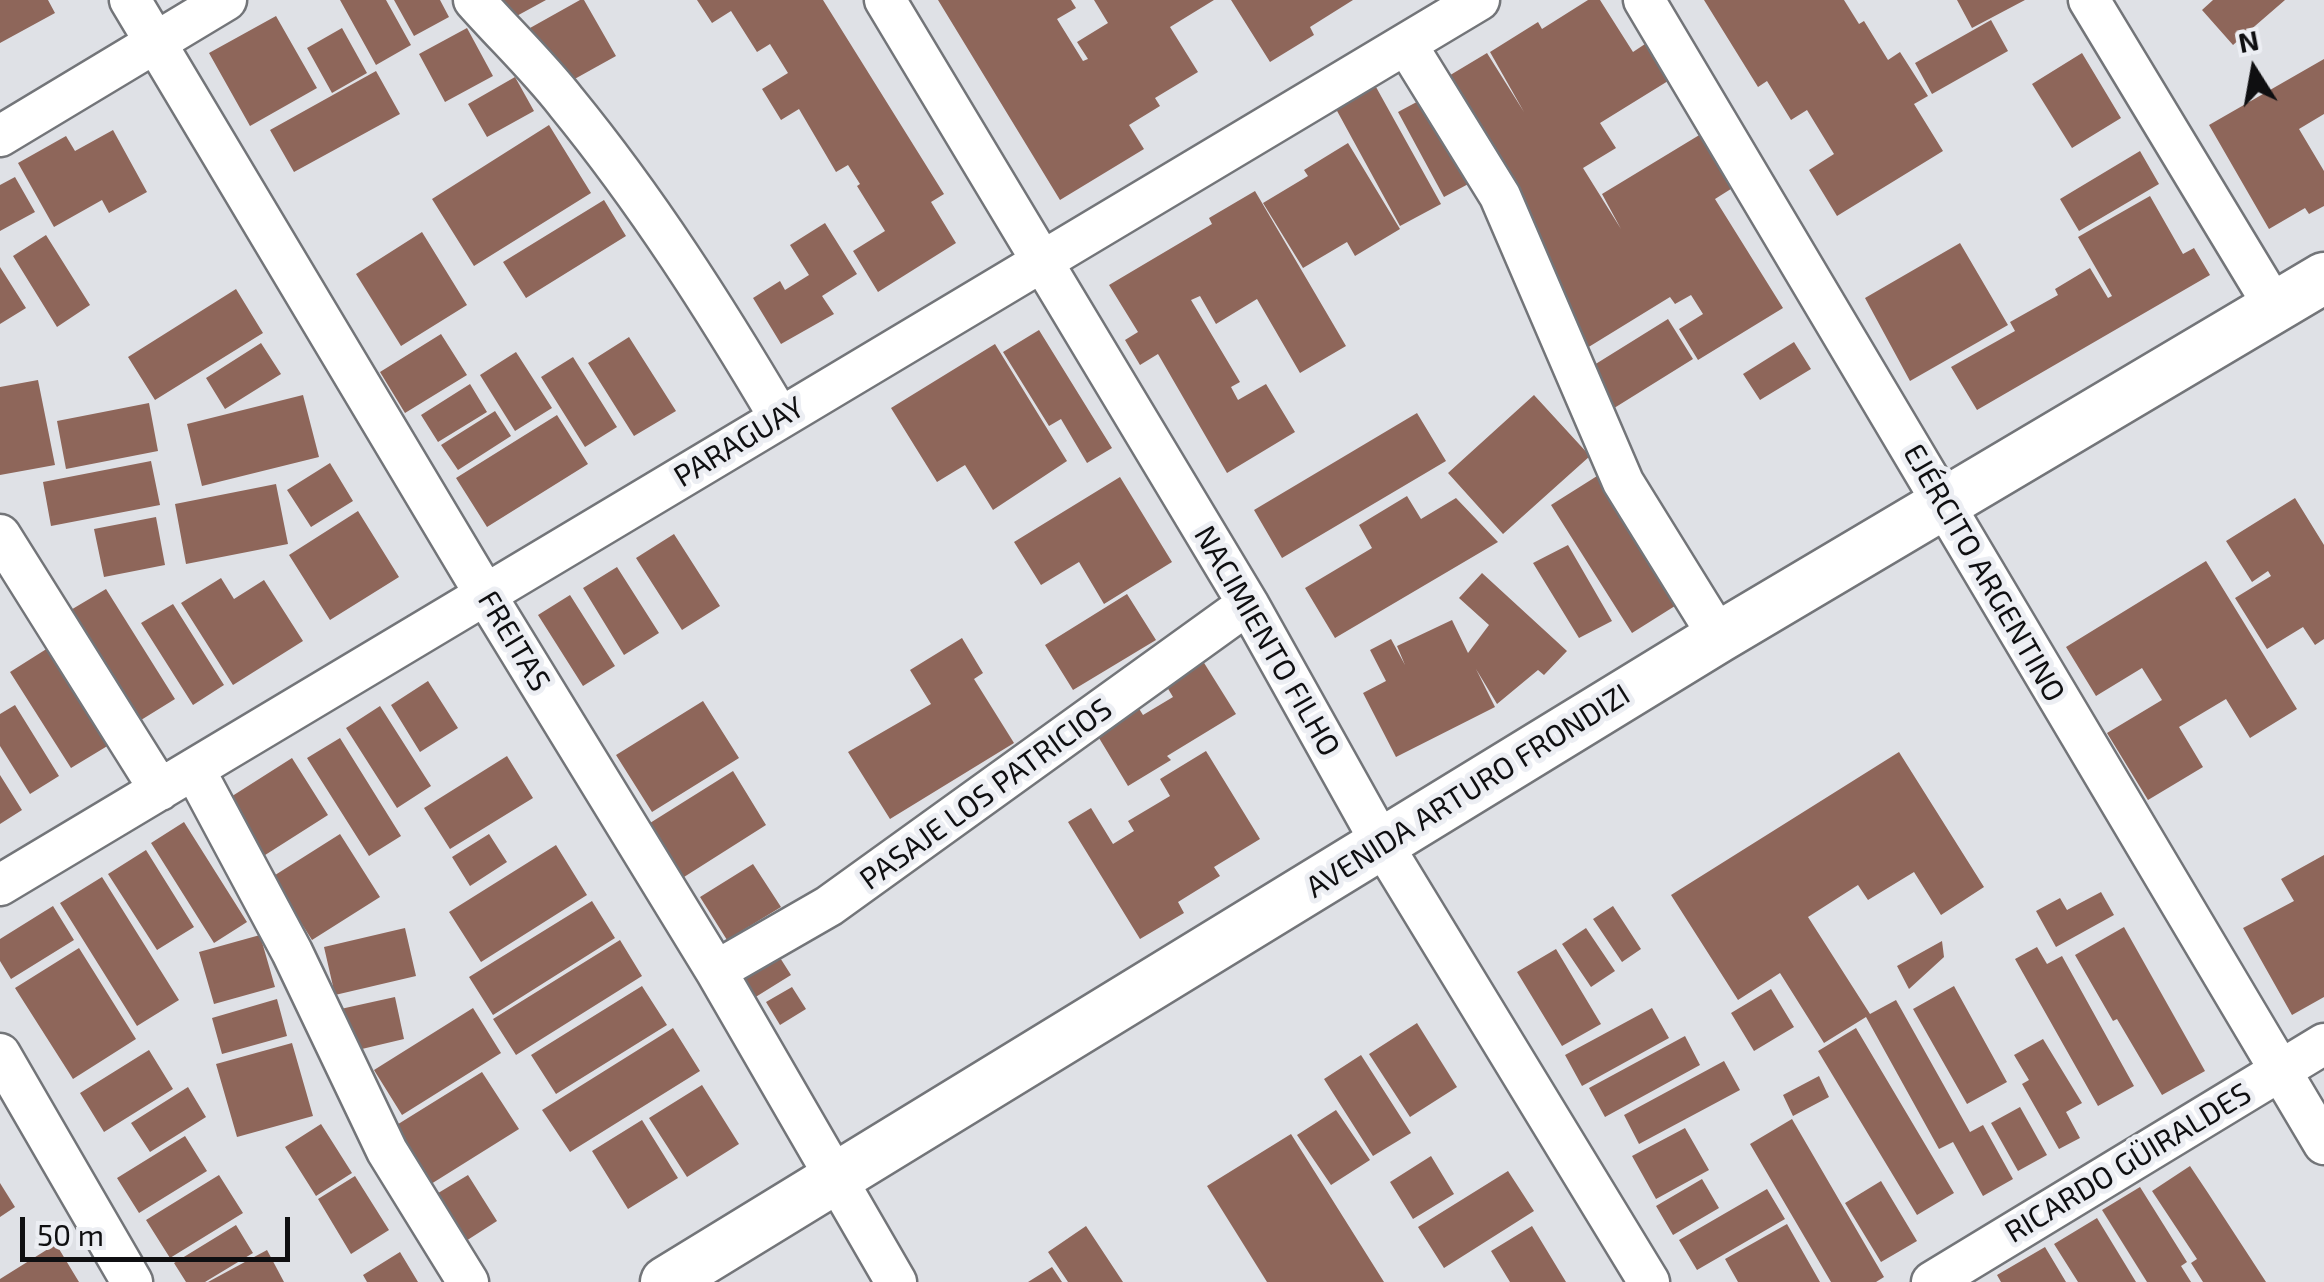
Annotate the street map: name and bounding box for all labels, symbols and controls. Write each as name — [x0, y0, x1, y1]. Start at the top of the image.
north arrow — [2204, 20, 2304, 120]
text: N — [2235, 22, 2261, 59]
street label: PARAGUAY — [667, 389, 811, 495]
street label: EJÉRCITO ARGENTINO — [1896, 438, 2072, 708]
street label: NACIMIENTO FILHO — [1186, 519, 1348, 763]
street label: FREITAS — [470, 584, 558, 698]
street label: AVENIDA ARTURO FRONDIZI — [1299, 676, 1637, 906]
street label: PASAJE LOS PATRICIOS — [853, 691, 1119, 897]
street label: RICARDO GÜIRALDES — [1999, 1075, 2257, 1251]
scale bar — [25, 1197, 295, 1259]
text: 50 m — [37, 1216, 104, 1252]

